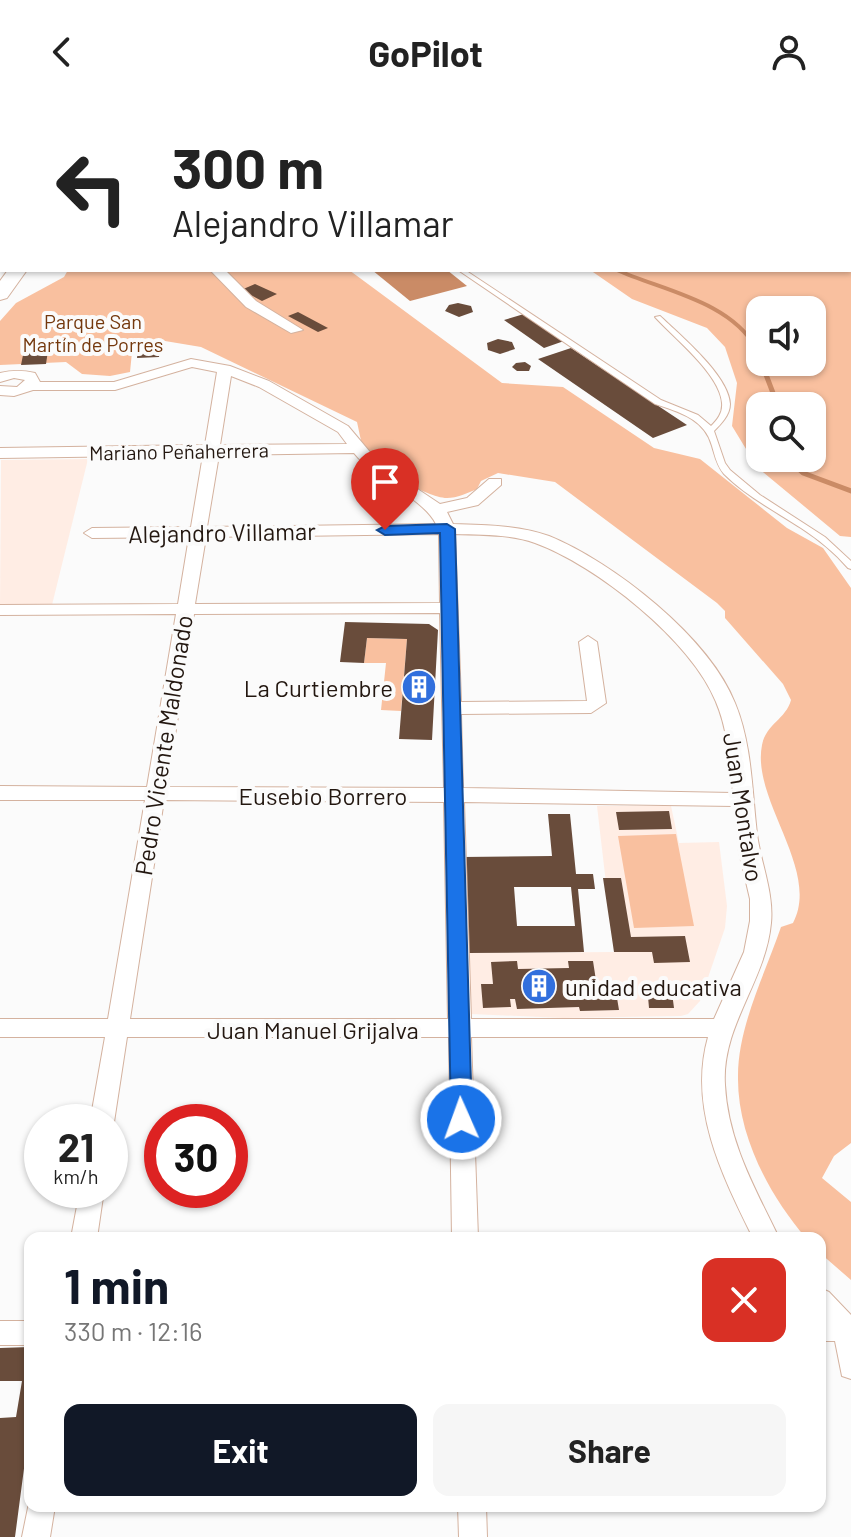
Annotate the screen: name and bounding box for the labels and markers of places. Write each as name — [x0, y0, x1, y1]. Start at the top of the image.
pin — [351, 448, 419, 530]
building icon: La Curtiembre — [400, 668, 438, 706]
place label: La Curtiembre — [244, 673, 393, 702]
building icon: unidad educativa — [520, 967, 558, 1005]
place label: unidad educativa — [565, 972, 742, 1001]

